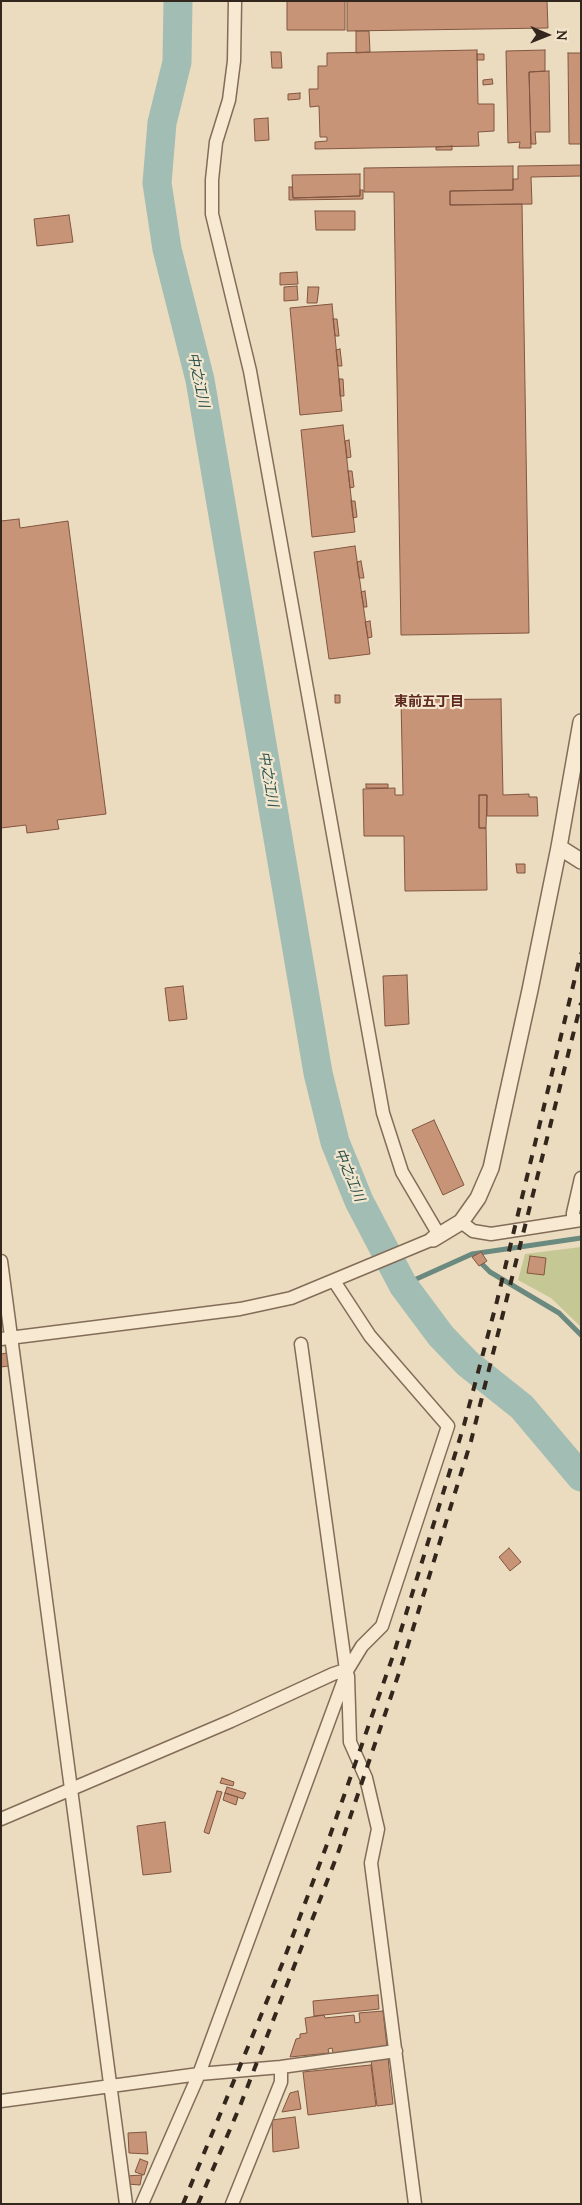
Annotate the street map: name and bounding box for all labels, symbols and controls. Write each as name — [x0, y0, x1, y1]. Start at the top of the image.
north arrow — [522, 10, 572, 60]
text: N — [553, 30, 571, 41]
water label: 中之江川 — [184, 351, 212, 409]
district label: 東前五丁目 — [394, 694, 464, 710]
water label: 中之江川 — [255, 750, 281, 808]
water label: 中之江川 — [330, 1146, 368, 1204]

